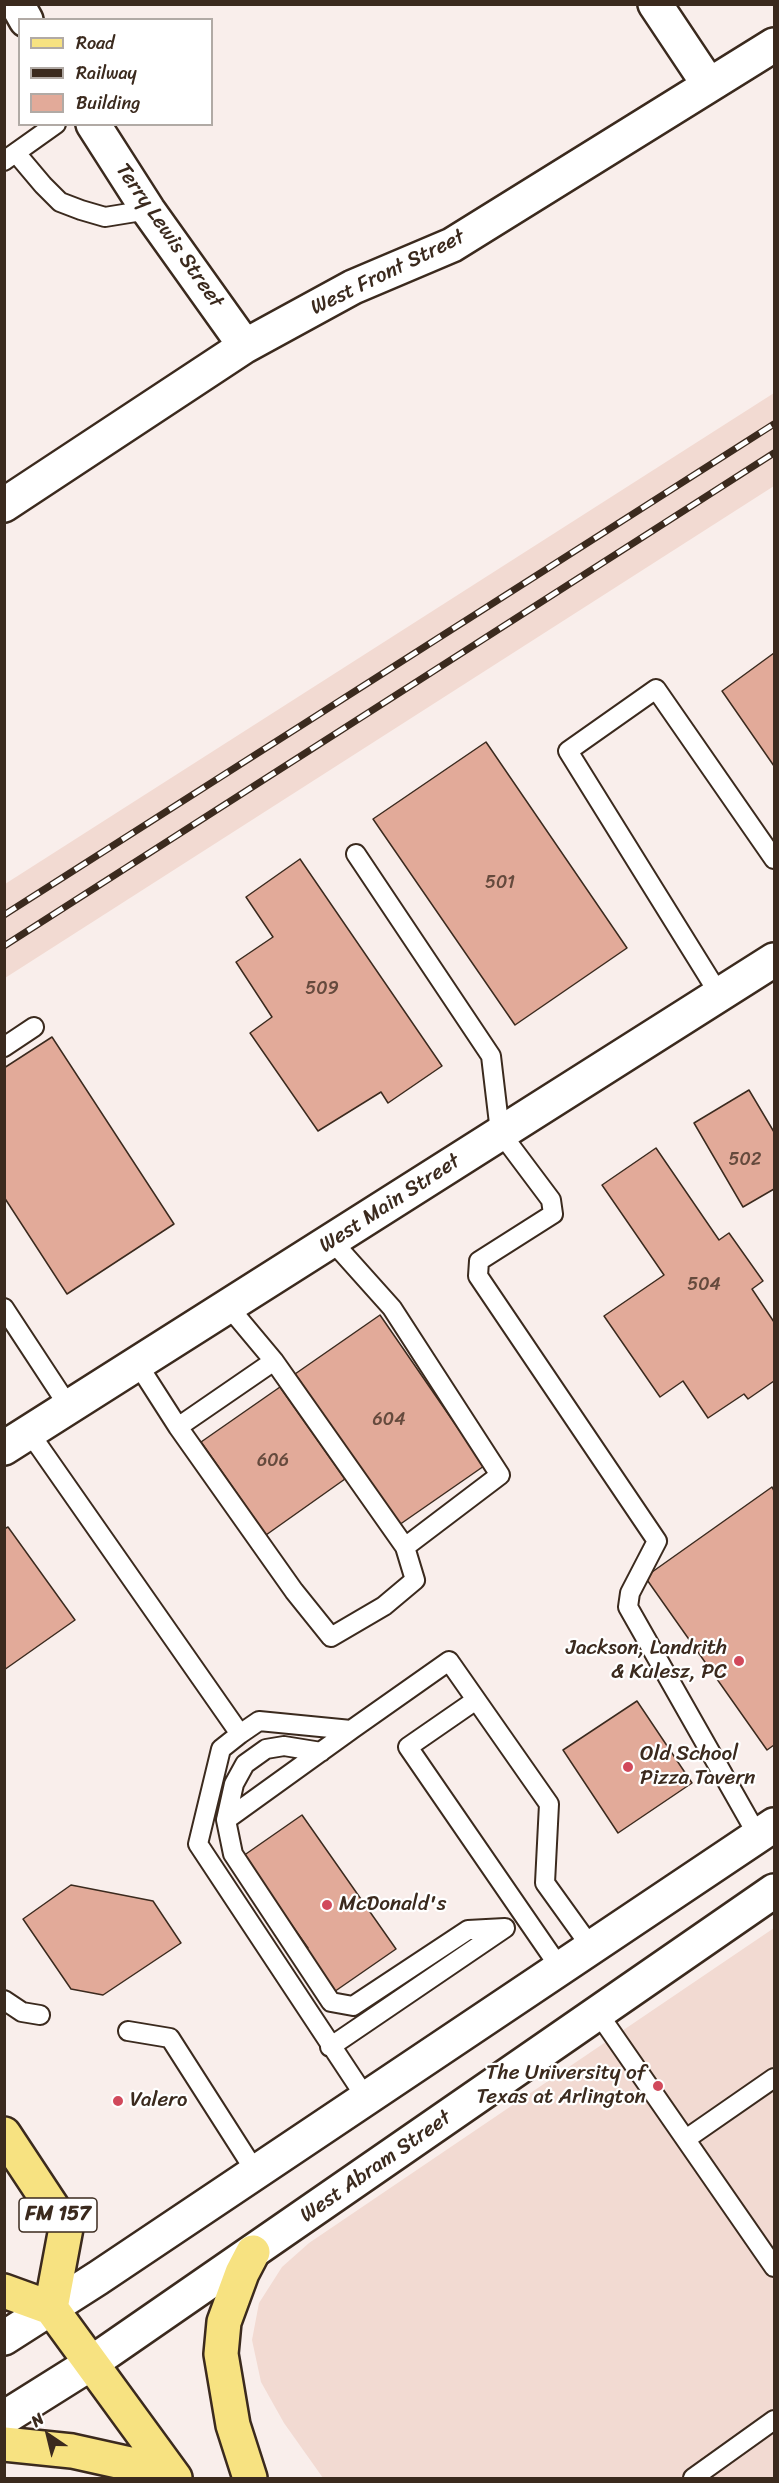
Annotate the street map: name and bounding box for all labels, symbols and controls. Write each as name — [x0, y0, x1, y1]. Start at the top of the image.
legend — [18, 18, 213, 126]
text: Road — [76, 27, 115, 59]
text: Railway — [76, 57, 137, 89]
text: Building — [76, 87, 140, 119]
street label: Terry Lewis Street — [110, 159, 228, 313]
street label: West Front Street — [307, 225, 469, 321]
house number: 501 — [485, 872, 515, 894]
house number: 509 — [305, 978, 339, 1000]
street label: West Main Street — [315, 1149, 465, 1259]
house number: 502 — [729, 1149, 761, 1171]
house number: 504 — [687, 1274, 721, 1296]
house number: 604 — [373, 1409, 405, 1431]
house number: 606 — [257, 1450, 289, 1472]
place label: Jackson, Landrith & Kulesz, PC — [566, 1636, 727, 1686]
marker: Jackson, Landrith & Kulesz, PC — [732, 1654, 746, 1668]
place label: Old School Pizza Tavern — [640, 1742, 755, 1792]
marker: Old School Pizza Tavern — [621, 1760, 635, 1774]
place label: McDonald's — [339, 1892, 446, 1918]
marker: McDonald's — [320, 1898, 334, 1912]
place label: The University of Texas at Arlington — [476, 2061, 646, 2111]
marker: The University of Texas at Arlington — [651, 2079, 665, 2093]
place label: Valero — [130, 2088, 187, 2114]
marker: Valero — [111, 2094, 125, 2108]
street label: West Abram Street — [296, 2106, 456, 2228]
road number: FM 157 — [19, 2198, 97, 2232]
north arrow — [18, 2405, 78, 2465]
text: N — [25, 2405, 50, 2435]

